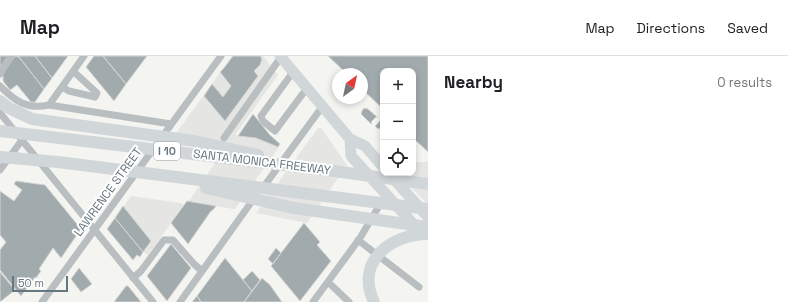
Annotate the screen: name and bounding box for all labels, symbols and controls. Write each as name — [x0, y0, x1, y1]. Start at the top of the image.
text: Map — [20, 15, 60, 40]
text: Map — [585, 19, 615, 37]
text: Directions — [637, 19, 705, 37]
text: Saved — [727, 19, 768, 37]
north arrow — [332, 68, 368, 104]
map controls — [380, 68, 416, 176]
button: + — [380, 68, 416, 104]
text: Nearby — [444, 71, 503, 93]
text: 0 results — [717, 74, 772, 91]
button: − — [380, 104, 416, 140]
button: locate — [380, 140, 416, 176]
road number: I 10 — [154, 142, 180, 160]
street label: LAWRENCE STREET — [70, 144, 146, 240]
street label: SANTA MONICA FREEWAY — [192, 146, 332, 178]
scale bar — [12, 274, 68, 293]
text: 50 m — [18, 276, 44, 290]

